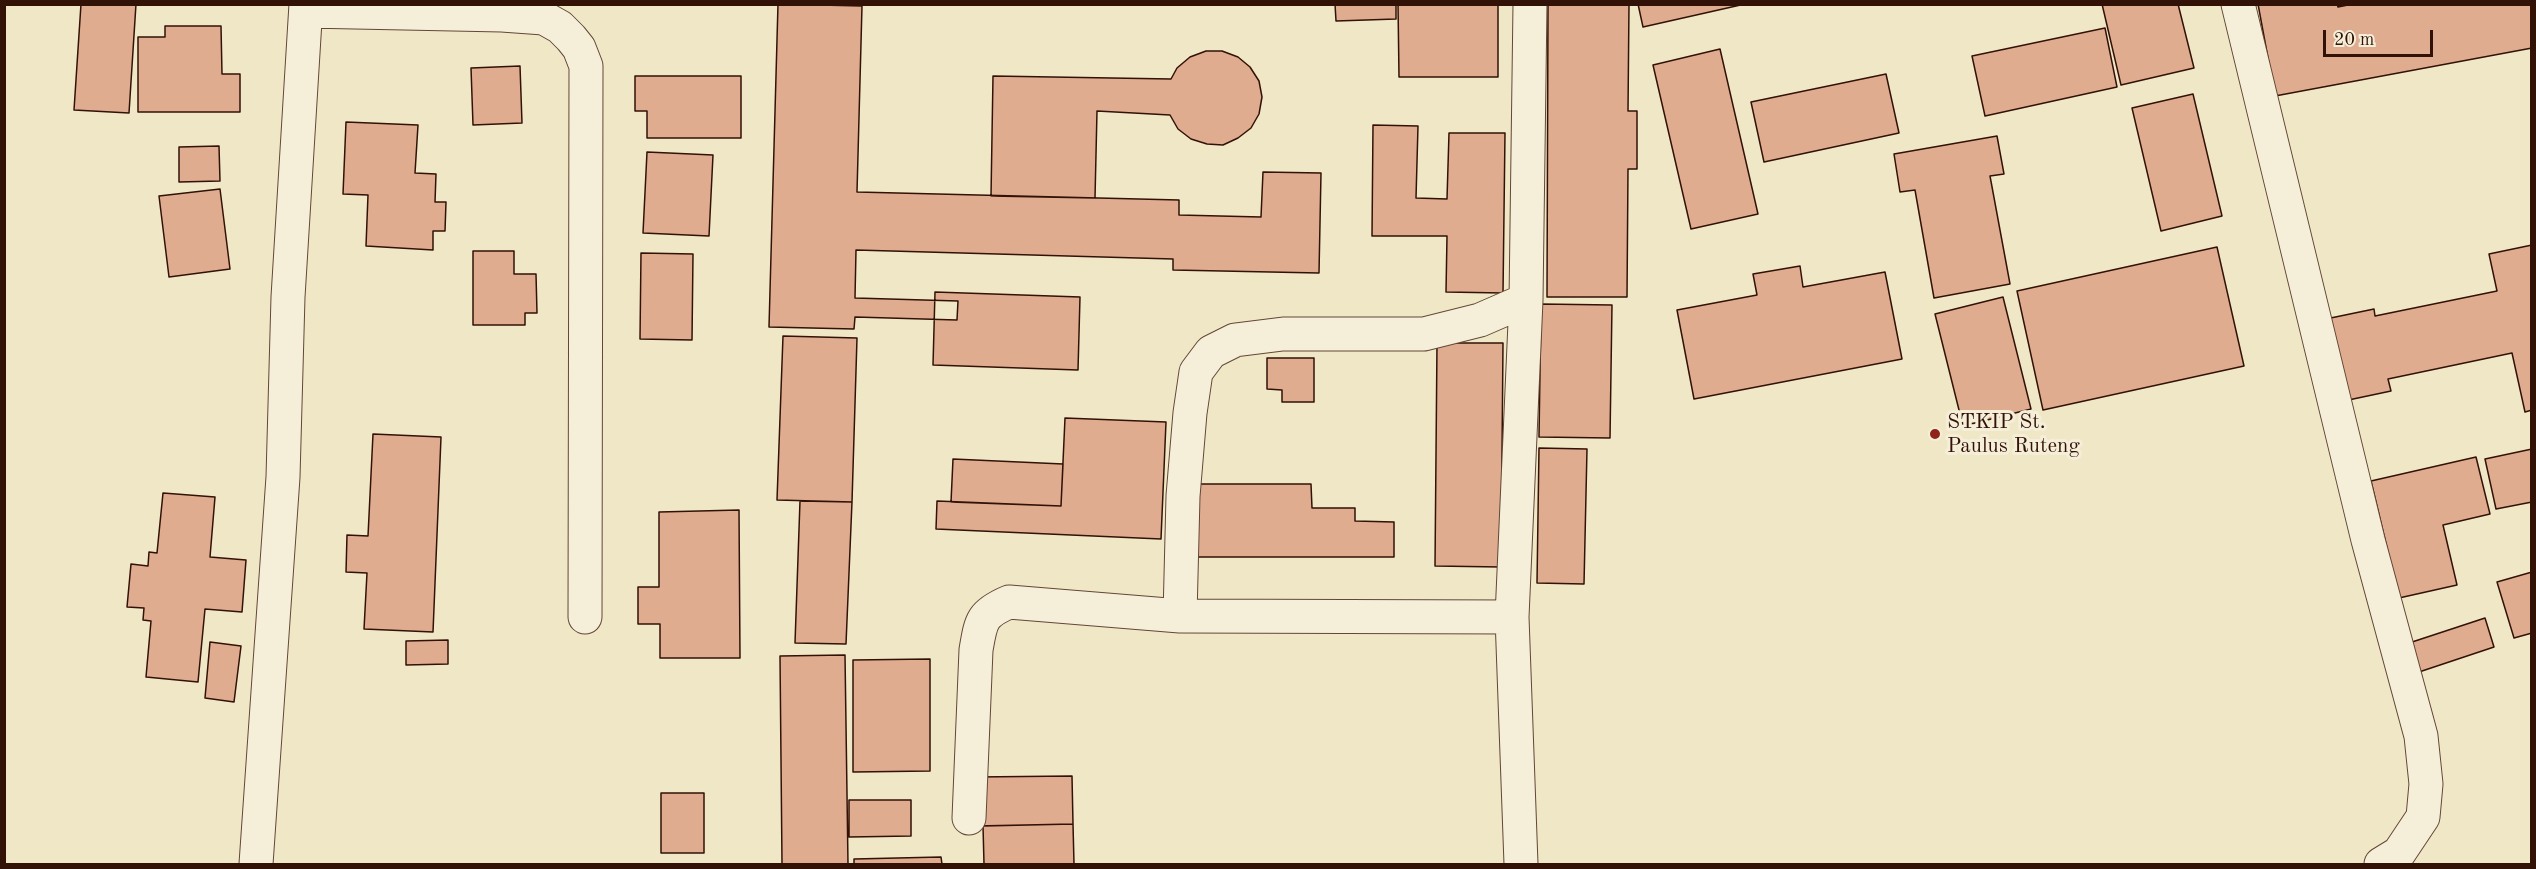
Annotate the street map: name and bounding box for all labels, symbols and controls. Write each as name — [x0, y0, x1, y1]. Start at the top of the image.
scale bar — [2326, 18, 2436, 56]
text: 20 m — [2334, 31, 2374, 49]
place label: STKIP St. Paulus Ruteng — [1947, 409, 2080, 459]
marker: STKIP St. Paulus Ruteng — [1928, 427, 1942, 441]

